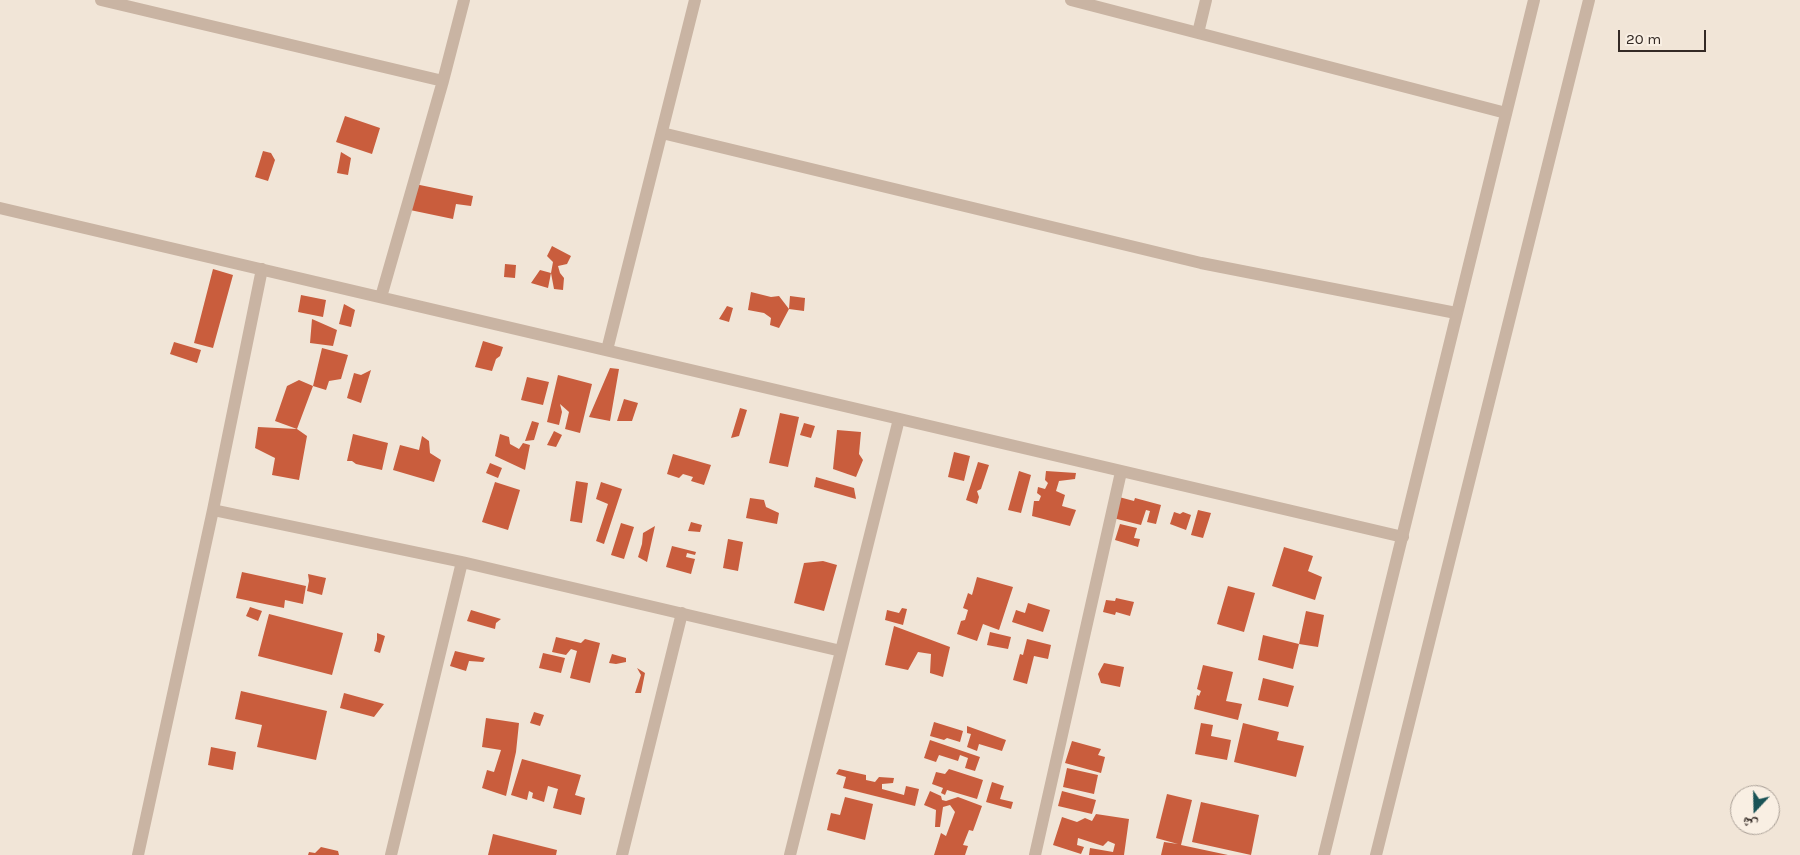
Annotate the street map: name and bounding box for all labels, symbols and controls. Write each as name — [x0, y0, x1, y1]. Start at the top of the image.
scale bar — [1620, 20, 1708, 52]
text: 20 m — [1626, 30, 1661, 48]
north arrow — [1730, 785, 1780, 835]
text: ش — [1740, 813, 1760, 834]

